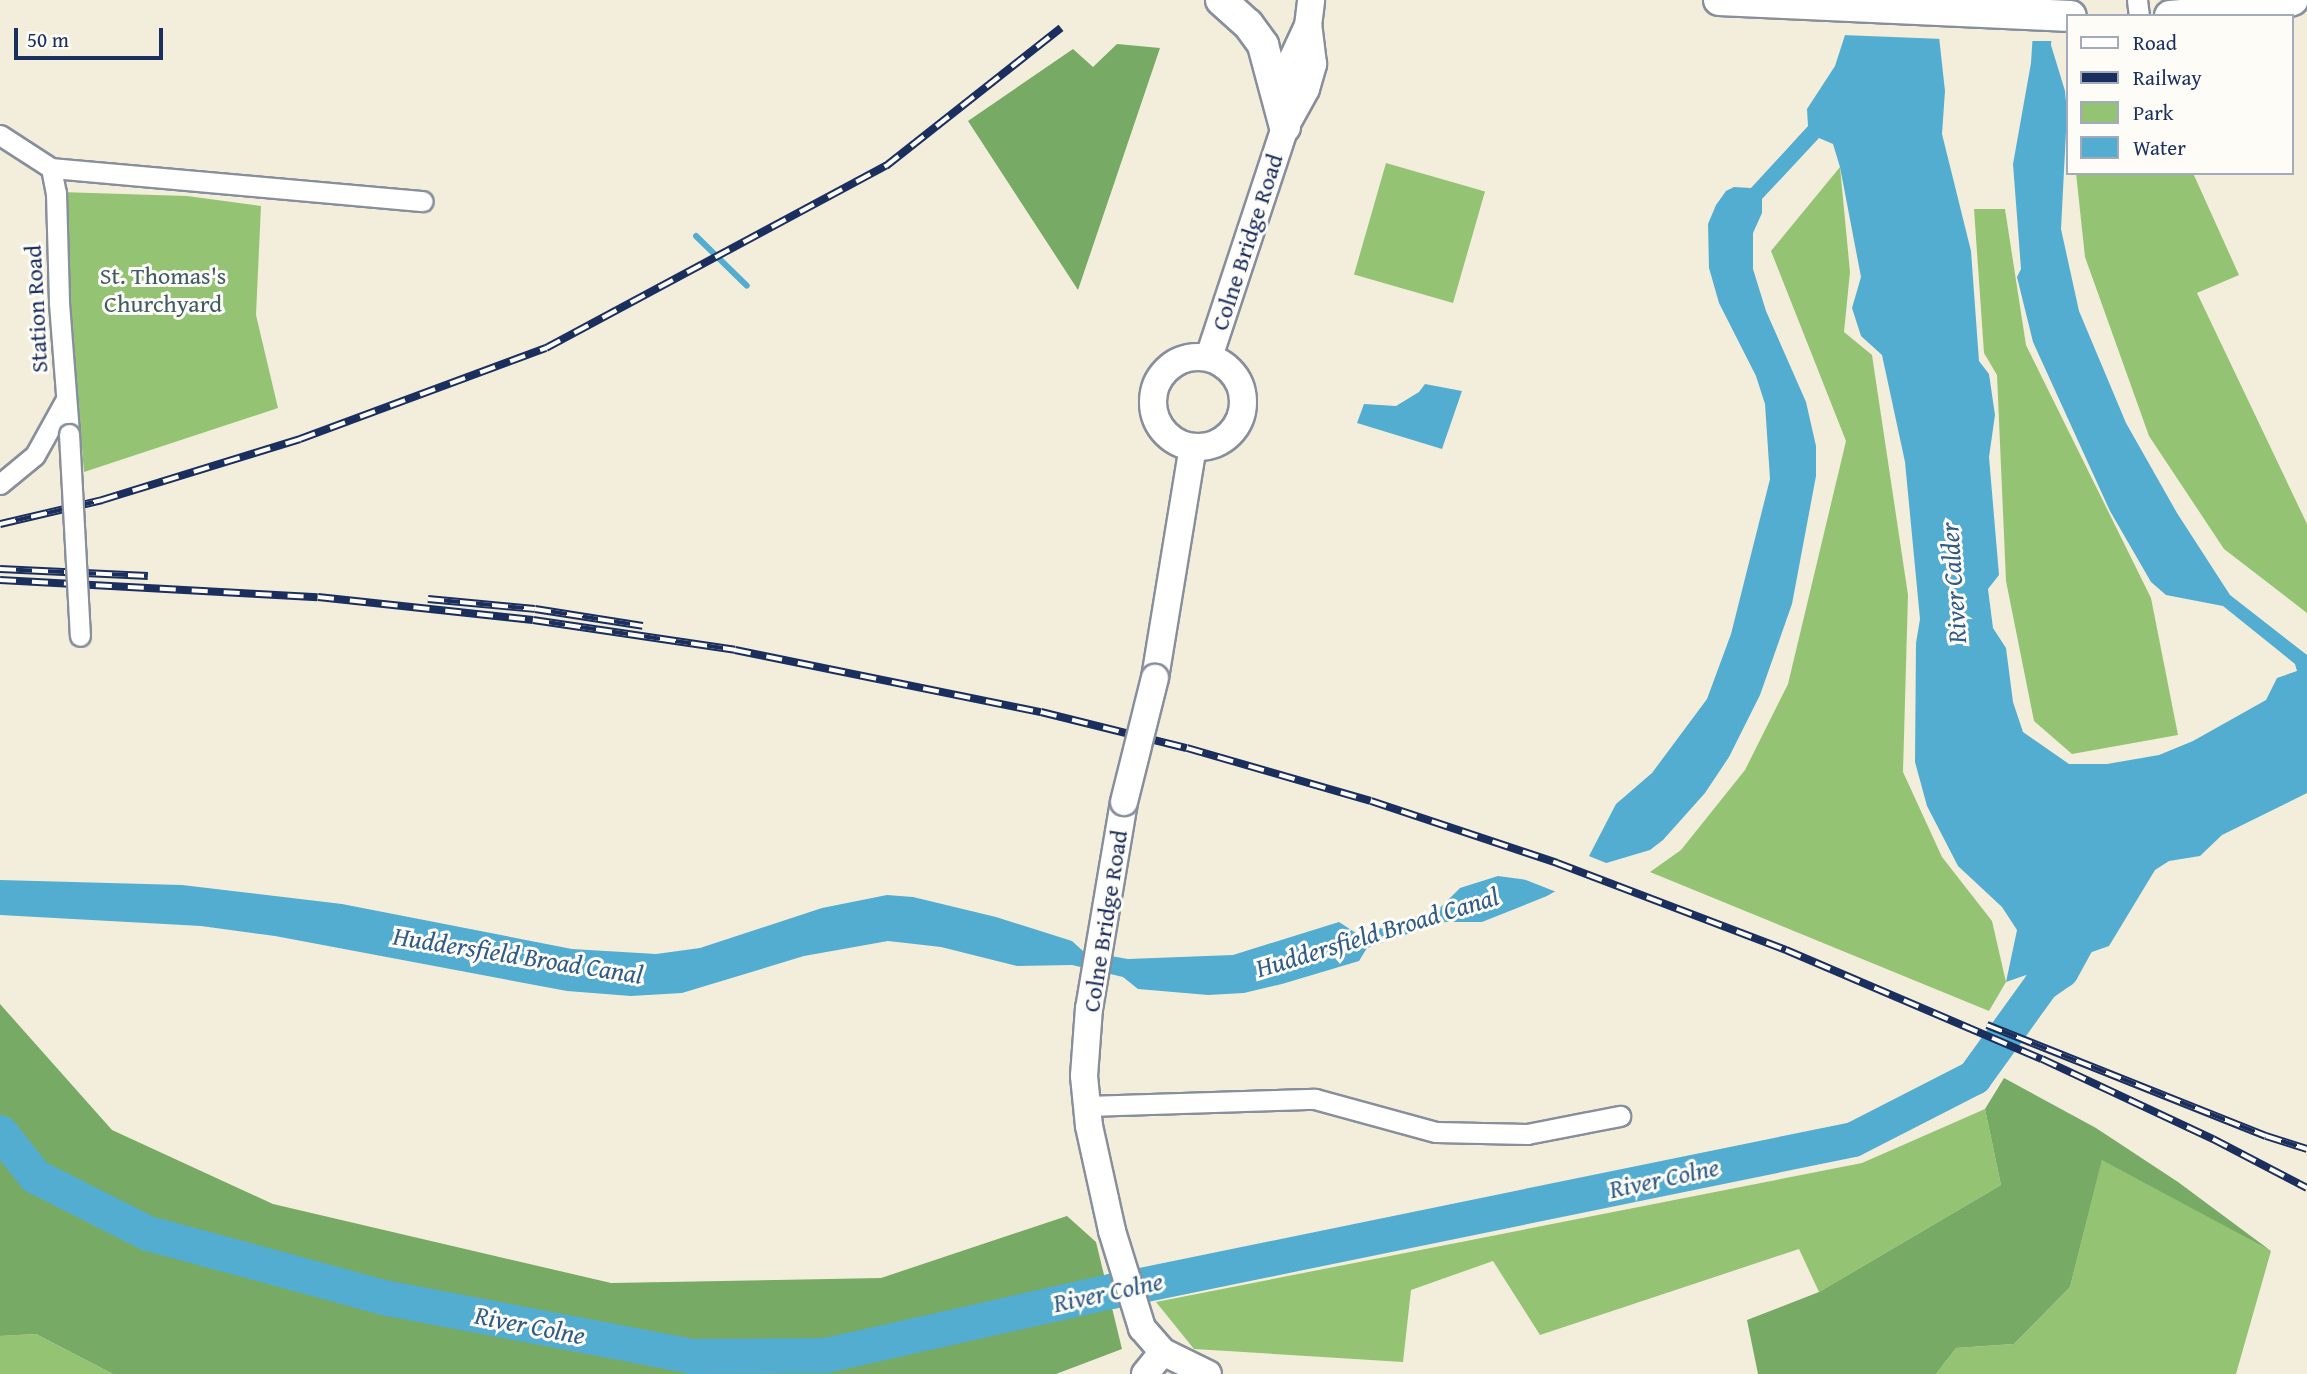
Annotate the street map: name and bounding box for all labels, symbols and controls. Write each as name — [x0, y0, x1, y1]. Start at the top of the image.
scale bar — [18, 14, 166, 58]
legend — [2066, 14, 2293, 175]
text: 50 m — [27, 24, 69, 55]
text: Road — [2133, 27, 2177, 58]
text: Railway — [2133, 62, 2202, 93]
text: Park — [2133, 97, 2174, 128]
text: Water — [2133, 132, 2186, 163]
street label: Colne Bridge Road — [1205, 150, 1289, 334]
street label: Station Road — [18, 244, 54, 374]
park label: St. Thomas's Churchyard — [100, 262, 226, 318]
water label: River Calder — [1933, 521, 1973, 645]
street label: Colne Bridge Road — [1076, 828, 1134, 1014]
water label: Huddersfield Broad Canal — [1252, 880, 1502, 984]
water label: Huddersfield Broad Canal — [391, 920, 645, 990]
water label: River Colne — [1606, 1151, 1722, 1205]
water label: River Colne — [1050, 1265, 1166, 1319]
water label: River Colne — [472, 1299, 588, 1351]

